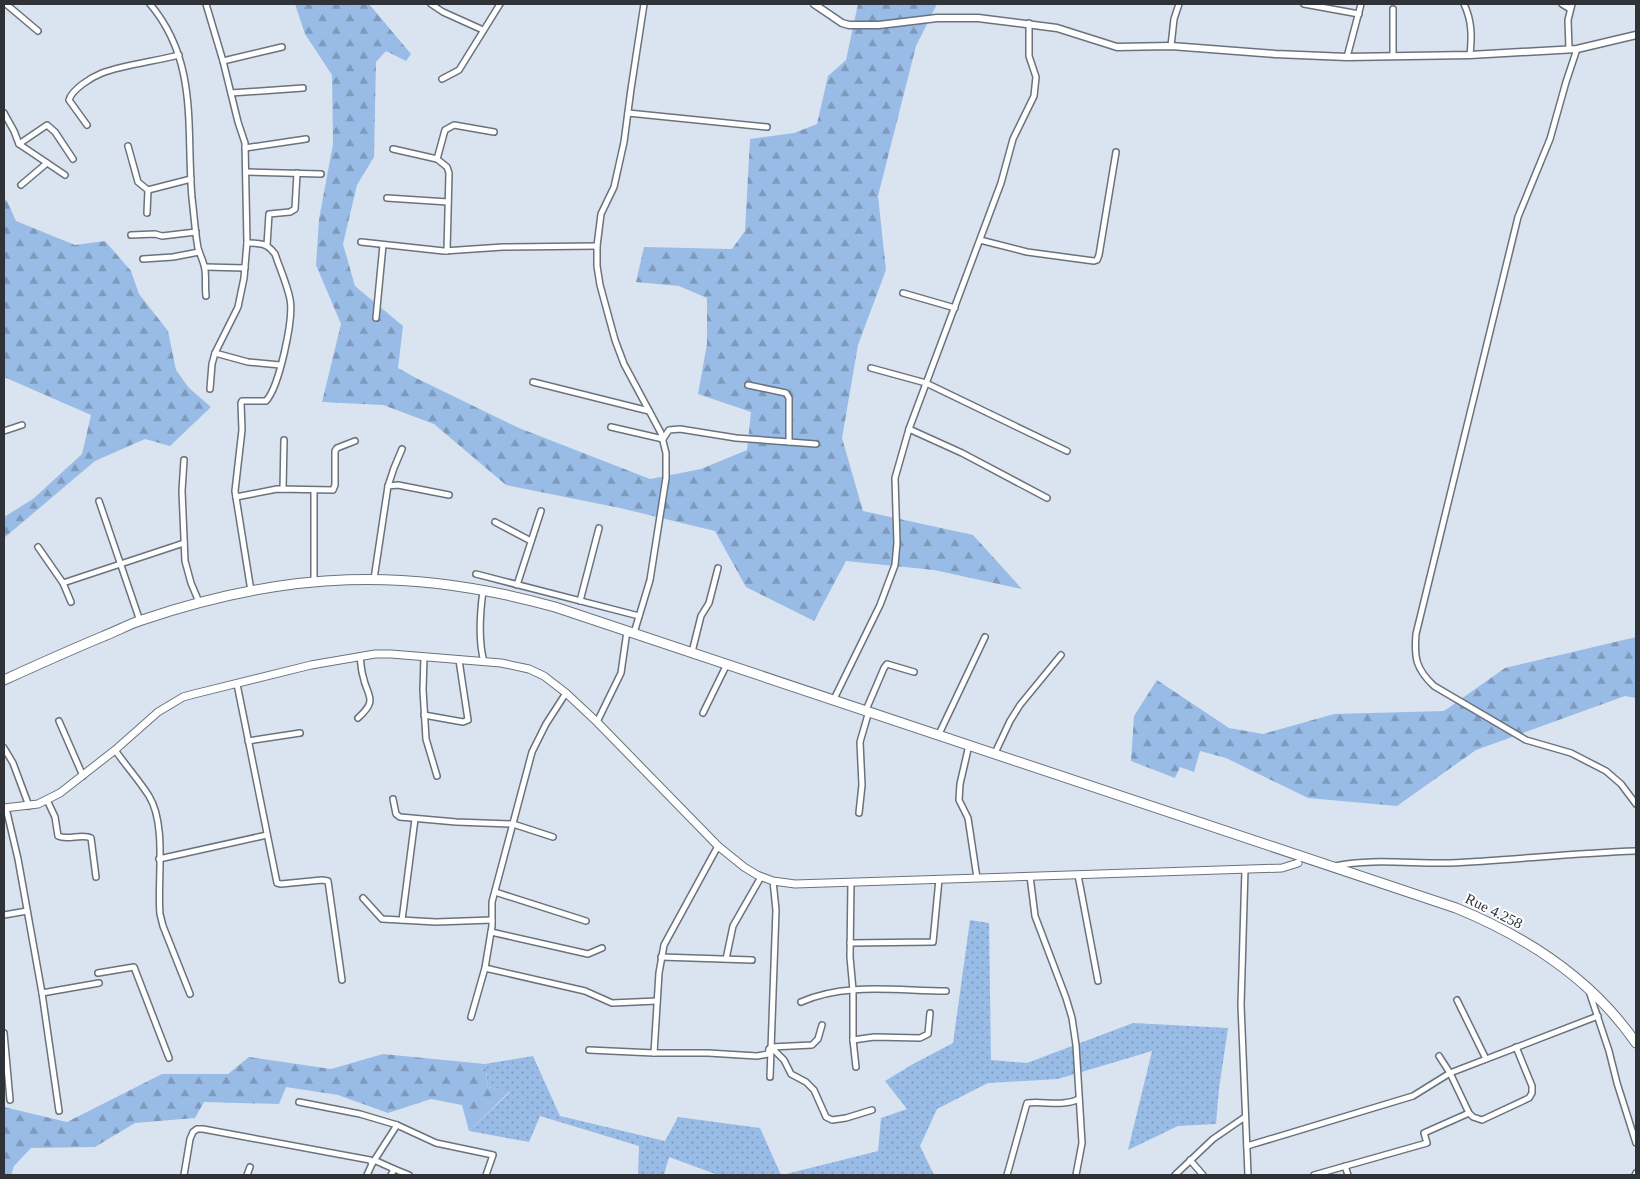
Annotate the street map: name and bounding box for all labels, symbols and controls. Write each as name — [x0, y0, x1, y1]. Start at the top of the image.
street label: Rue 4.258 — [1463, 890, 1525, 932]

